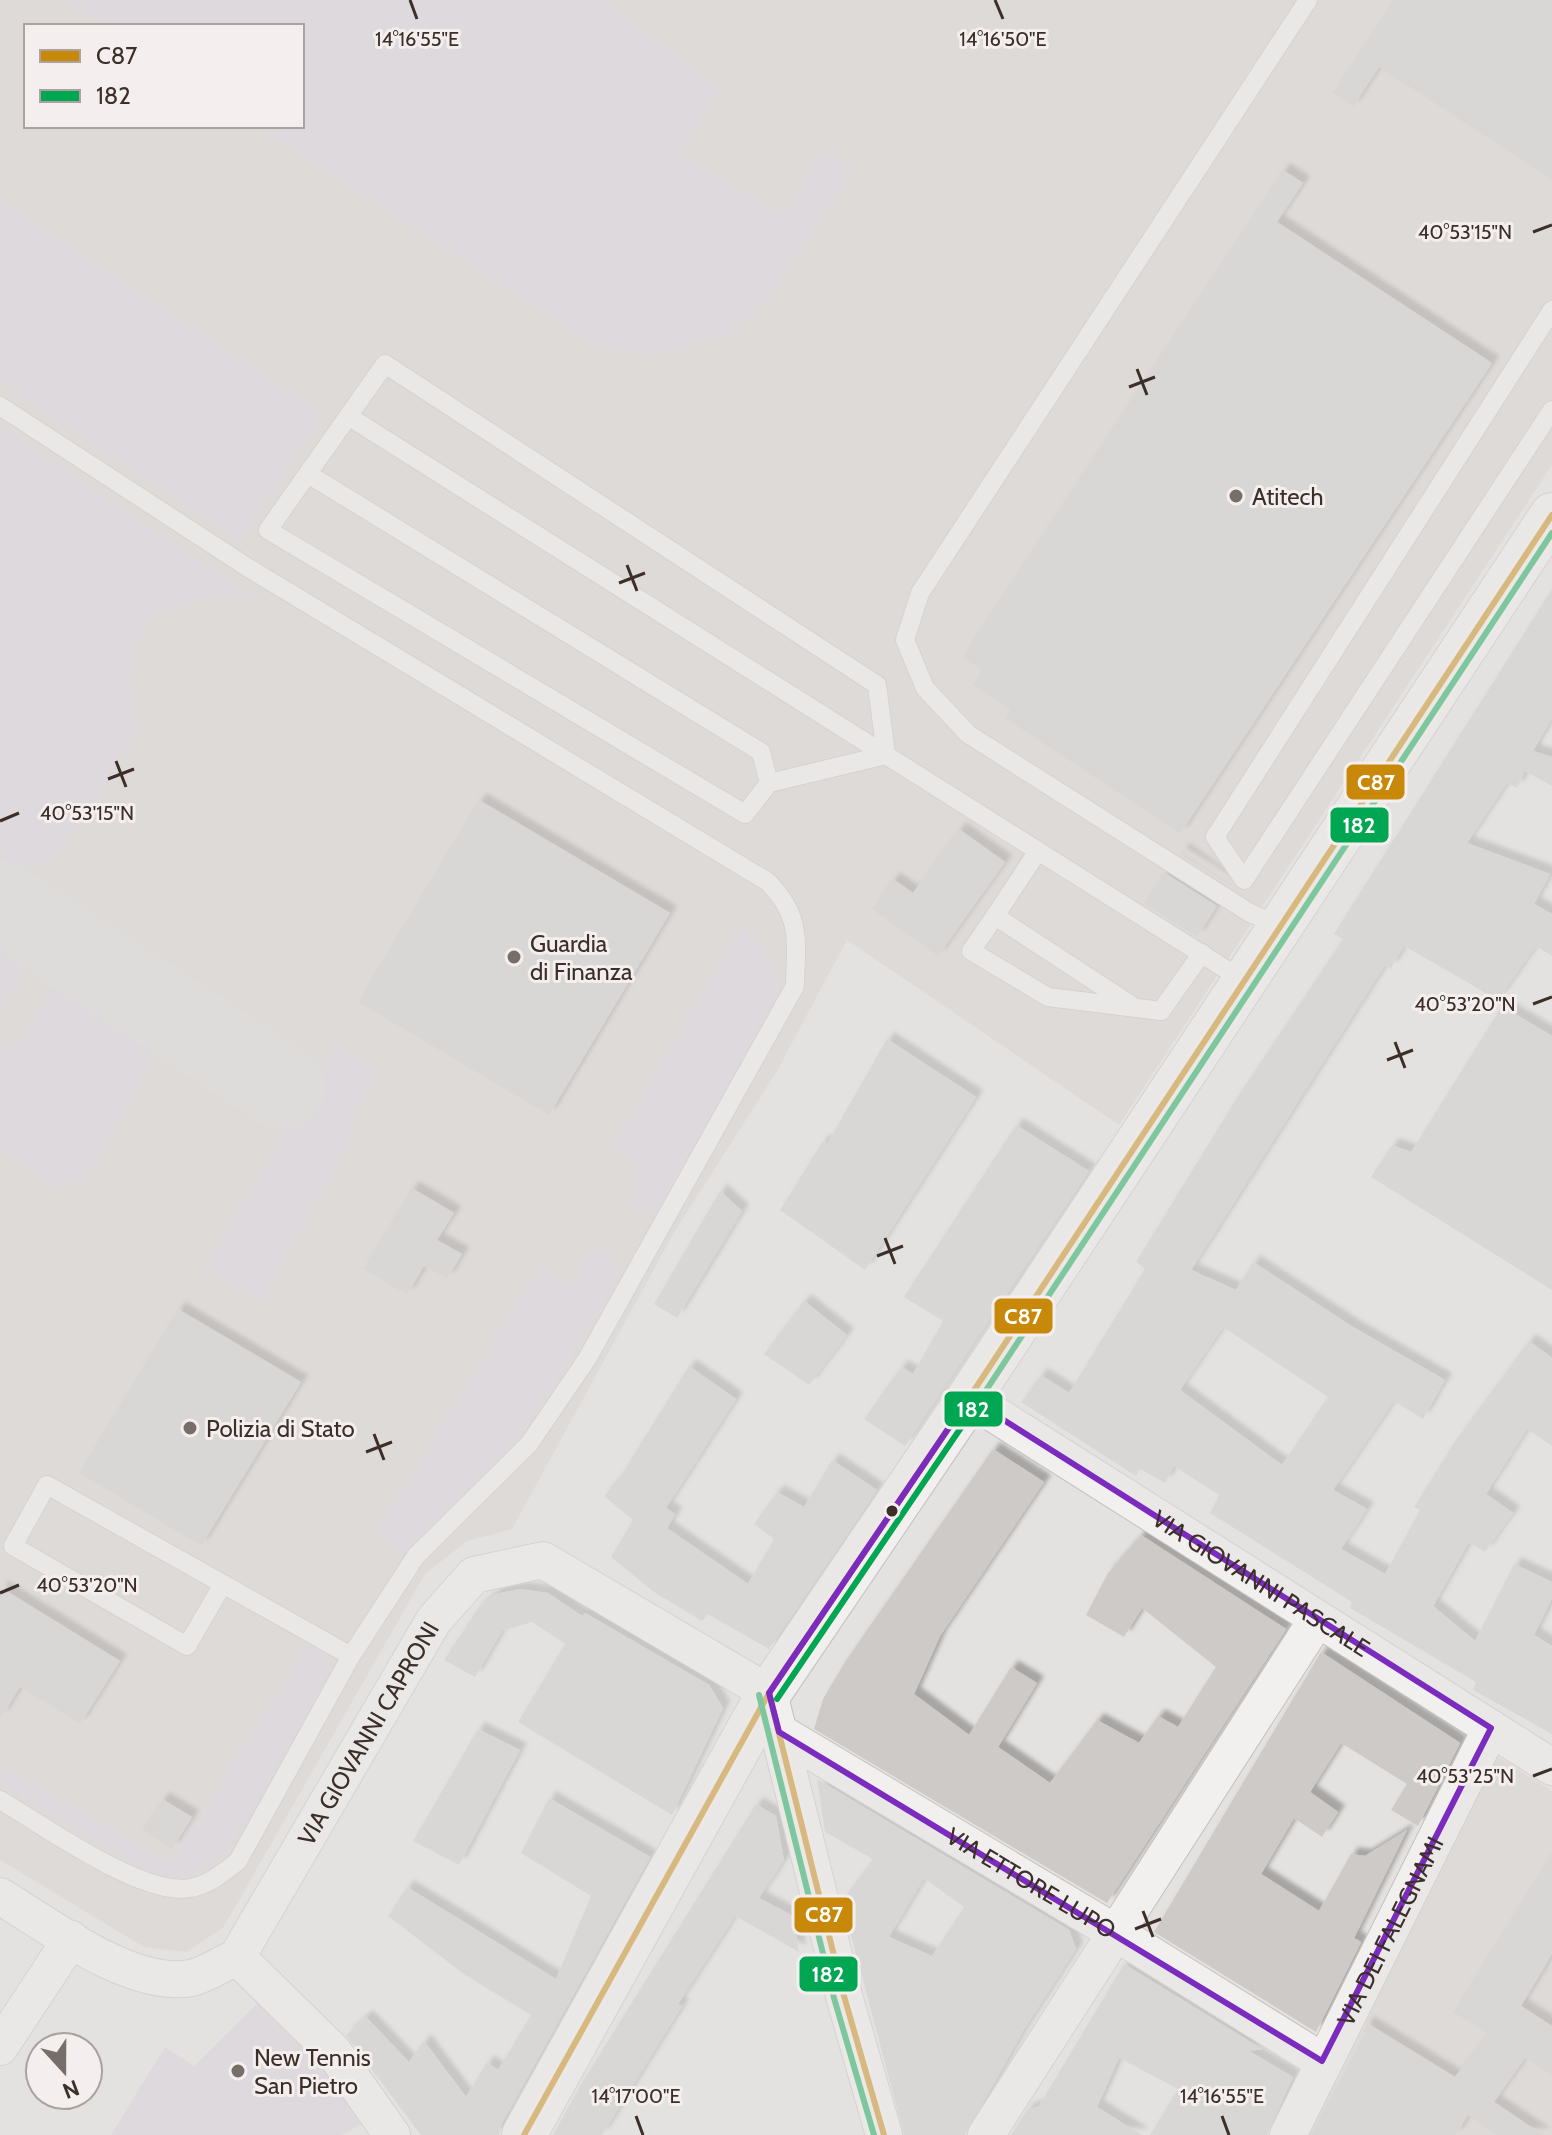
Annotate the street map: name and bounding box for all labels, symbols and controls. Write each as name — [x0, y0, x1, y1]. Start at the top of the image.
legend — [24, 24, 304, 128]
text: 14°16'55"E — [375, 27, 459, 51]
text: 14°16'50"E — [959, 27, 1047, 51]
text: C87 — [96, 41, 137, 70]
text: 182 — [96, 81, 131, 110]
text: 40°53'15"N — [1418, 220, 1512, 244]
place label: Atitech — [1252, 482, 1324, 511]
marker: Atitech — [1227, 487, 1245, 505]
line badge: C87 — [1345, 763, 1406, 801]
text: C87 — [1357, 769, 1396, 796]
text: 40°53'15"N — [40, 801, 134, 825]
line badge: 182 — [1329, 806, 1390, 844]
text: 182 — [1342, 812, 1376, 839]
place label: Guardia di Finanza — [530, 929, 633, 986]
marker: Guardia di Finanza — [505, 948, 523, 966]
text: 40°53'20"N — [1414, 992, 1516, 1016]
line badge: C87 — [993, 1297, 1054, 1335]
text: C87 — [1004, 1303, 1043, 1330]
line badge: 182 — [943, 1390, 1004, 1428]
text: 182 — [956, 1396, 990, 1423]
place label: Polizia di Stato — [206, 1414, 355, 1443]
marker: Polizia di Stato — [181, 1419, 199, 1437]
unlabelled marker — [884, 1503, 900, 1519]
street label: VIA GIOVANNI PASCALE — [1147, 1504, 1375, 1663]
text: 40°53'20"N — [36, 1573, 138, 1597]
street label: VIA GIOVANNI CAPRONI — [291, 1616, 445, 1850]
text: 40°53'25"N — [1416, 1764, 1514, 1788]
street label: VIA ETTORE LUPO — [942, 1821, 1121, 1944]
street label: VIA DEI FALEGNAMI — [1330, 1832, 1449, 2030]
line badge: C87 — [793, 1896, 854, 1934]
text: C87 — [805, 1901, 844, 1928]
line badge: 182 — [798, 1955, 859, 1993]
text: 182 — [811, 1961, 845, 1988]
north arrow — [24, 2031, 104, 2111]
place label: New Tennis San Pietro — [254, 2043, 371, 2100]
marker: New Tennis San Pietro — [229, 2062, 247, 2080]
text: N — [59, 2074, 83, 2105]
text: 14°17'00"E — [591, 2084, 681, 2108]
text: 14°16'55"E — [1180, 2084, 1264, 2108]

